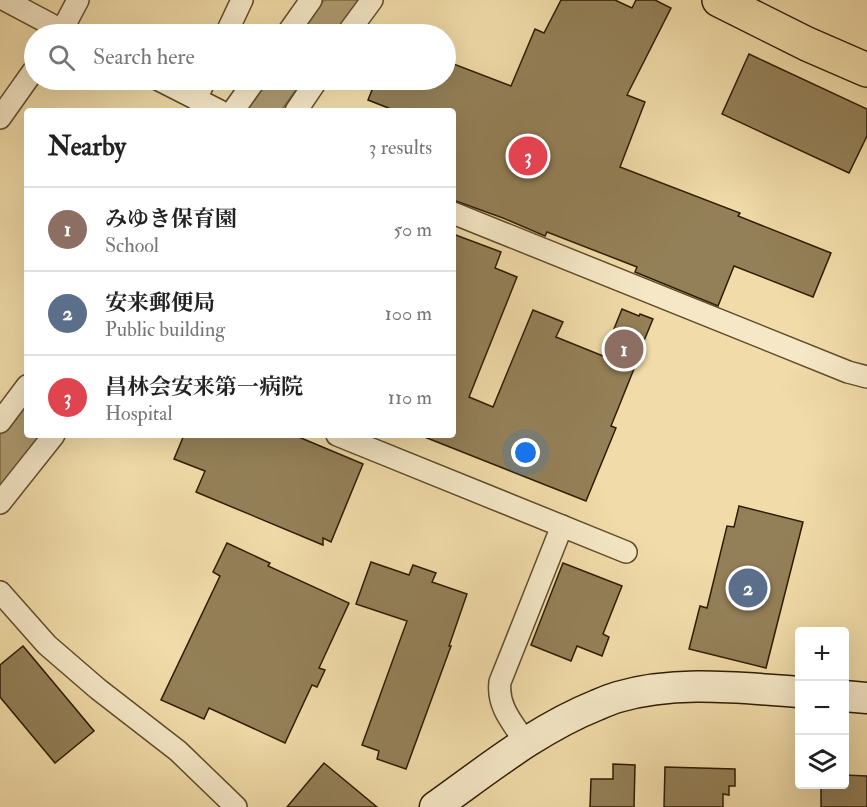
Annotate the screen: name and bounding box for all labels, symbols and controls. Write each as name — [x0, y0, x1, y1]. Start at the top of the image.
search box — [24, 24, 456, 90]
icon: search — [45, 41, 78, 74]
text: Search here — [93, 43, 195, 71]
text: Nearby — [48, 131, 126, 163]
pin: 3 — [508, 134, 548, 178]
text: 3 results — [369, 135, 432, 160]
text: みゆき保育園 — [105, 205, 237, 233]
text: 1 — [64, 217, 71, 242]
text: 50 m — [393, 217, 432, 242]
text: School — [105, 233, 159, 258]
text: 安来郵便局 — [105, 289, 215, 317]
text: 2 — [62, 301, 73, 326]
text: 100 m — [385, 301, 432, 326]
text: Public building — [105, 317, 225, 342]
pin: 1 — [604, 326, 644, 372]
text: 昌林会安来第一病院 — [105, 373, 303, 401]
text: 3 — [64, 385, 71, 410]
text: 110 m — [388, 385, 432, 410]
text: Hospital — [105, 401, 173, 426]
your location — [511, 438, 540, 467]
pin: 2 — [728, 566, 768, 610]
map controls — [795, 627, 849, 789]
button: + — [795, 627, 849, 681]
button: − — [795, 681, 849, 735]
button: layers — [795, 735, 849, 789]

